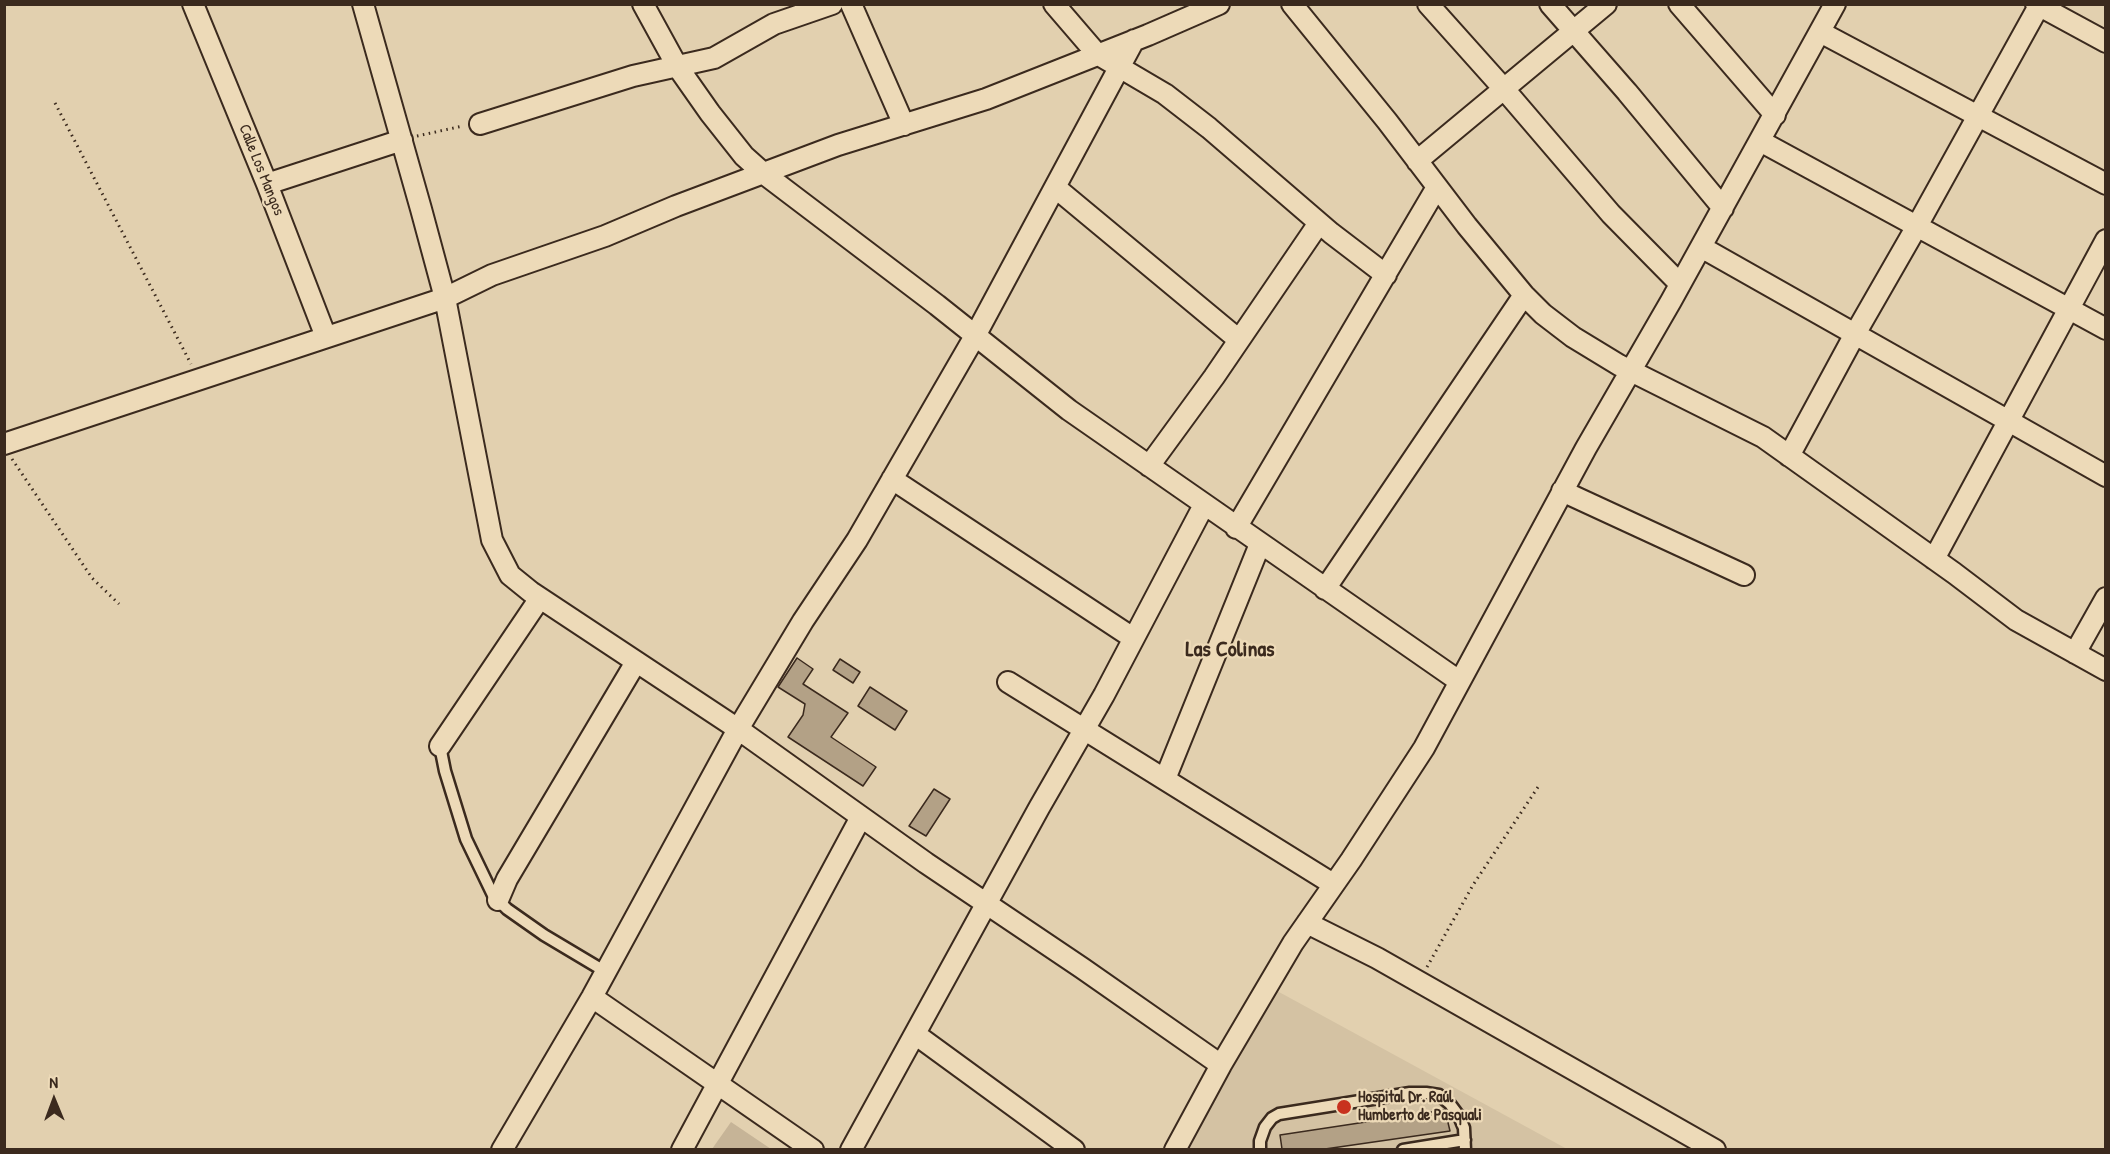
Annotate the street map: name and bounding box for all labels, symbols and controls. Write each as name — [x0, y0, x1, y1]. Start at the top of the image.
street label: Calle Los Mangos — [234, 121, 288, 219]
district label: Las Colinas — [1185, 637, 1275, 663]
north arrow — [24, 1070, 84, 1130]
text: N — [49, 1071, 58, 1093]
place label: Hospital Dr. Raúl Humberto de Pasquali — [1358, 1088, 1482, 1126]
marker: Hospital Dr. Raúl Humberto de Pasquali — [1335, 1098, 1353, 1116]

